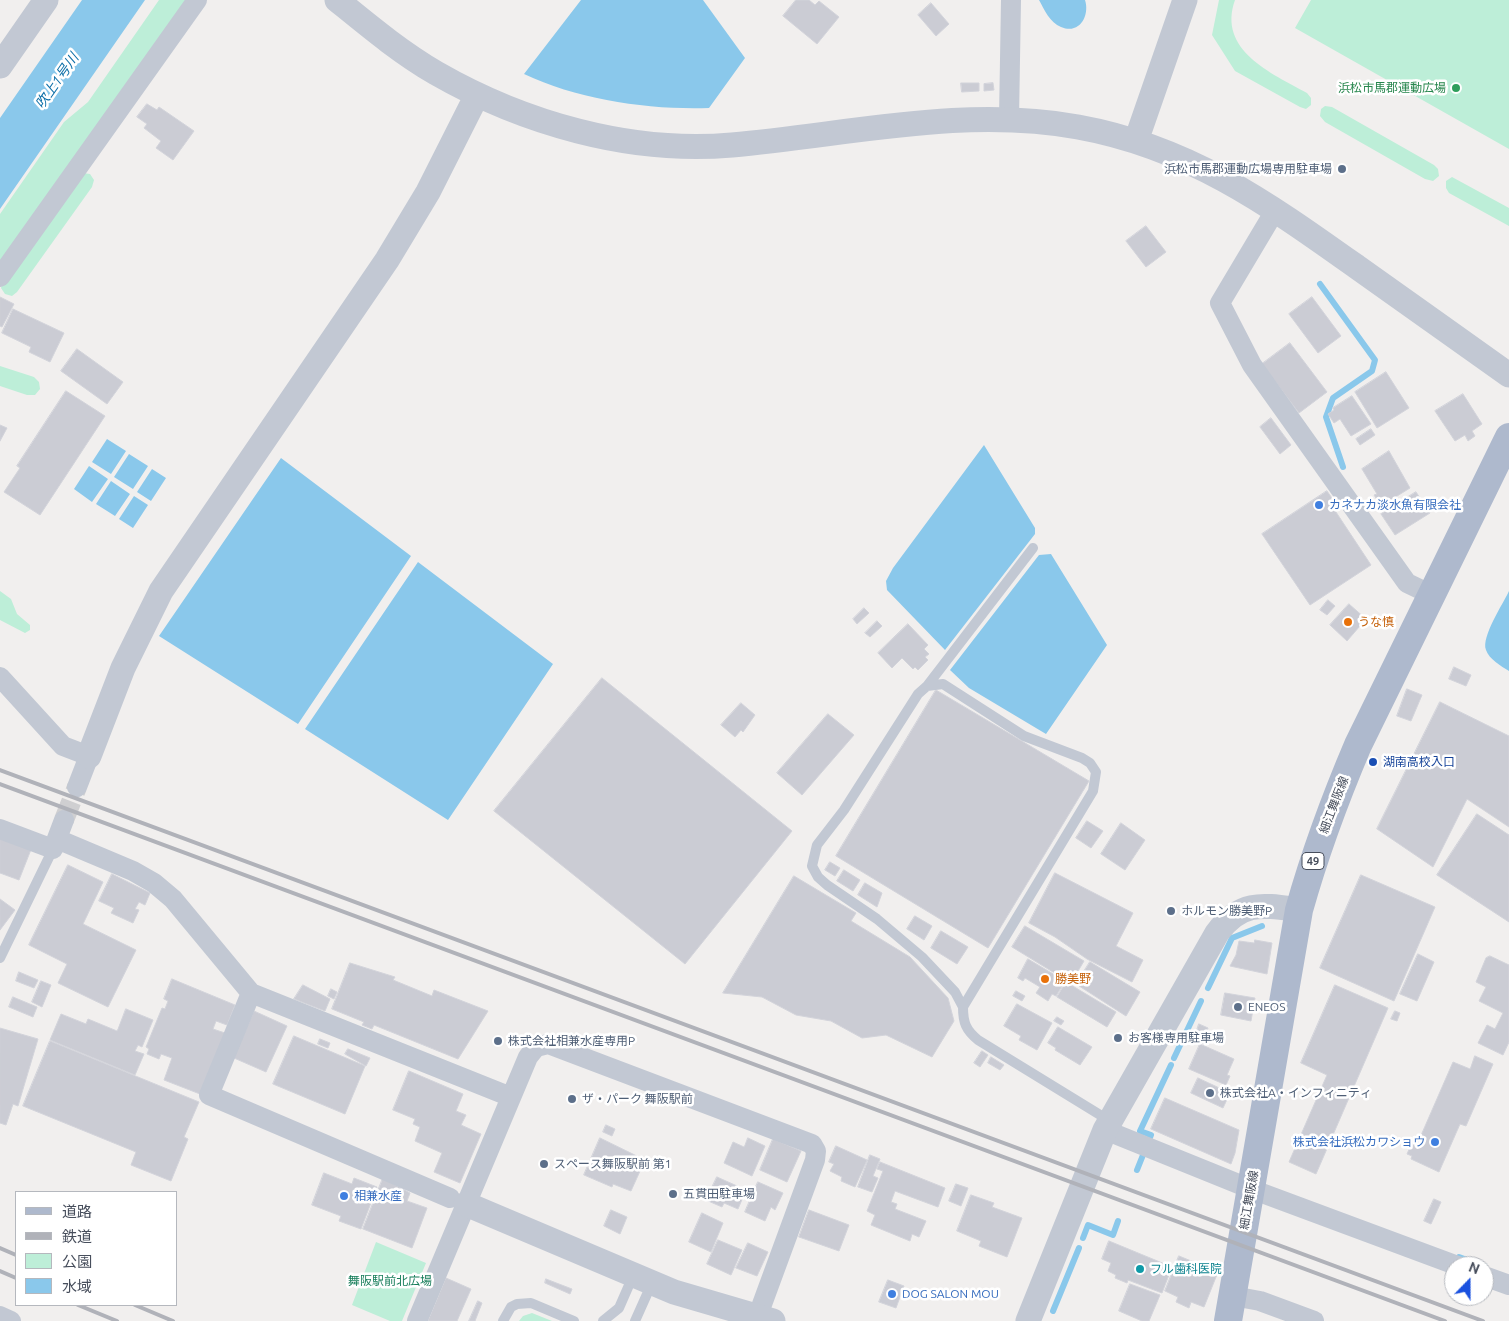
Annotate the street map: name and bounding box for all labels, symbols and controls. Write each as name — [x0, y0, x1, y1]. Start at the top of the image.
water label: 吹上1号川 — [32, 50, 82, 112]
place label: 浜松市馬郡運動広場 — [1338, 81, 1446, 95]
marker: 浜松市馬郡運動広場 — [1450, 82, 1462, 94]
place label: 浜松市馬郡運動広場専用駐車場 — [1164, 162, 1332, 176]
marker: 浜松市馬郡運動広場専用駐車場 — [1336, 163, 1348, 175]
place label: カネナカ淡水魚有限会社 — [1329, 498, 1461, 512]
marker: カネナカ淡水魚有限会社 — [1313, 499, 1325, 511]
place label: うな慎 — [1358, 615, 1394, 629]
marker: うな慎 — [1342, 616, 1354, 628]
place label: 湖南高校入口 — [1383, 755, 1455, 769]
marker: 湖南高校入口 — [1367, 756, 1379, 768]
street label: 細江舞阪線 — [1317, 774, 1351, 836]
road number: 49 — [1302, 852, 1324, 869]
place label: ホルモン勝美野P — [1181, 904, 1272, 918]
marker: ホルモン勝美野P — [1165, 905, 1177, 917]
place label: 勝美野 — [1055, 972, 1091, 986]
marker: 勝美野 — [1039, 973, 1051, 985]
place label: ENEOS — [1248, 1000, 1285, 1014]
marker: ENEOS — [1232, 1001, 1244, 1013]
place label: お客様専用駐車場 — [1128, 1031, 1224, 1045]
marker: お客様専用駐車場 — [1112, 1032, 1124, 1044]
place label: 株式会社相兼水産専用P — [508, 1034, 635, 1048]
marker: 株式会社相兼水産専用P — [492, 1035, 504, 1047]
place label: 株式会社A・インフィニティ — [1220, 1086, 1372, 1100]
marker: 株式会社A・インフィニティ — [1204, 1087, 1216, 1099]
place label: ザ・パーク 舞阪駅前 — [582, 1092, 693, 1106]
marker: ザ・パーク 舞阪駅前 — [566, 1093, 578, 1105]
place label: 株式会社浜松カワショウ — [1293, 1135, 1425, 1149]
marker: 株式会社浜松カワショウ — [1429, 1136, 1441, 1148]
place label: スペース舞阪駅前 第1 — [554, 1157, 672, 1171]
marker: スペース舞阪駅前 第1 — [538, 1158, 550, 1170]
street label: 細江舞阪線 — [1237, 1169, 1261, 1231]
place label: 五貫田駐車場 — [683, 1187, 755, 1201]
marker: 五貫田駐車場 — [667, 1188, 679, 1200]
place label: 相兼水産 — [354, 1189, 402, 1203]
marker: 相兼水産 — [338, 1190, 350, 1202]
legend — [15, 1191, 178, 1306]
text: 道路 — [62, 1203, 92, 1220]
text: 鉄道 — [62, 1228, 92, 1245]
text: 公園 — [62, 1253, 92, 1270]
north arrow — [1444, 1256, 1494, 1306]
text: N — [1466, 1259, 1482, 1277]
place label: フル歯科医院 — [1150, 1262, 1222, 1276]
marker: フル歯科医院 — [1134, 1263, 1146, 1275]
park label: 舞阪駅前北広場 — [348, 1274, 432, 1288]
text: 水域 — [62, 1278, 92, 1295]
place label: DOG SALON MOU — [902, 1287, 999, 1301]
marker: DOG SALON MOU — [886, 1288, 898, 1300]

